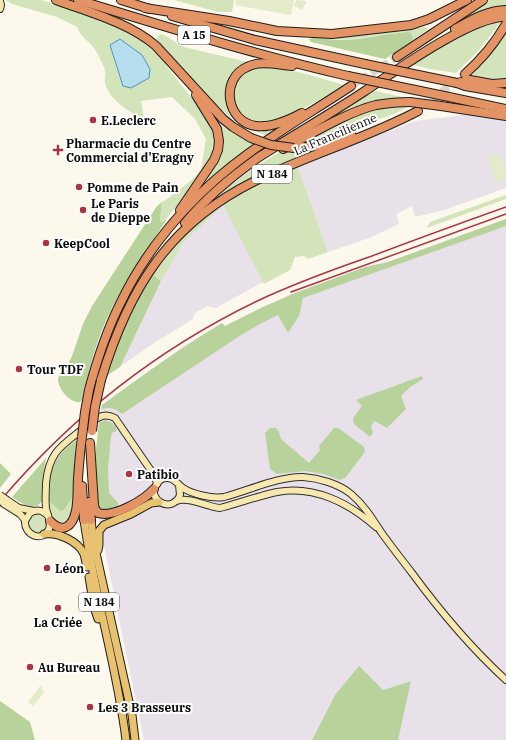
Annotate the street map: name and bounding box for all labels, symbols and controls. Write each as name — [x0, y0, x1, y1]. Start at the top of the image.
road number: A 15 — [178, 26, 210, 44]
street label: La Francilienne — [291, 110, 379, 158]
place label: E.Leclerc — [101, 113, 157, 128]
marker: E.Leclerc — [88, 115, 98, 125]
place label: Pharmacie du Centre Commercial d'Eragny — [66, 136, 194, 165]
marker: Pharmacie du Centre Commercial d'Eragny — [53, 145, 63, 155]
road number: N 184 — [252, 165, 292, 183]
place label: Pomme de Pain — [87, 180, 179, 195]
marker: Pomme de Pain — [74, 182, 84, 192]
place label: Le Paris de Dieppe — [91, 196, 150, 225]
marker: Le Paris de Dieppe — [78, 205, 88, 215]
place label: KeepCool — [54, 236, 110, 251]
marker: KeepCool — [41, 238, 51, 248]
place label: Tour TDF — [27, 362, 84, 377]
marker: Tour TDF — [14, 364, 24, 374]
place label: Patibio — [137, 467, 179, 482]
marker: Patibio — [124, 469, 134, 479]
place label: Léon — [55, 561, 84, 576]
marker: Léon — [42, 563, 52, 573]
road number: N 184 — [79, 593, 119, 611]
marker: La Criée — [53, 603, 63, 613]
place label: La Criée — [34, 615, 82, 630]
place label: Au Bureau — [38, 660, 100, 675]
marker: Au Bureau — [25, 662, 35, 672]
place label: Les 3 Brasseurs — [98, 700, 191, 715]
marker: Les 3 Brasseurs — [85, 702, 95, 712]

